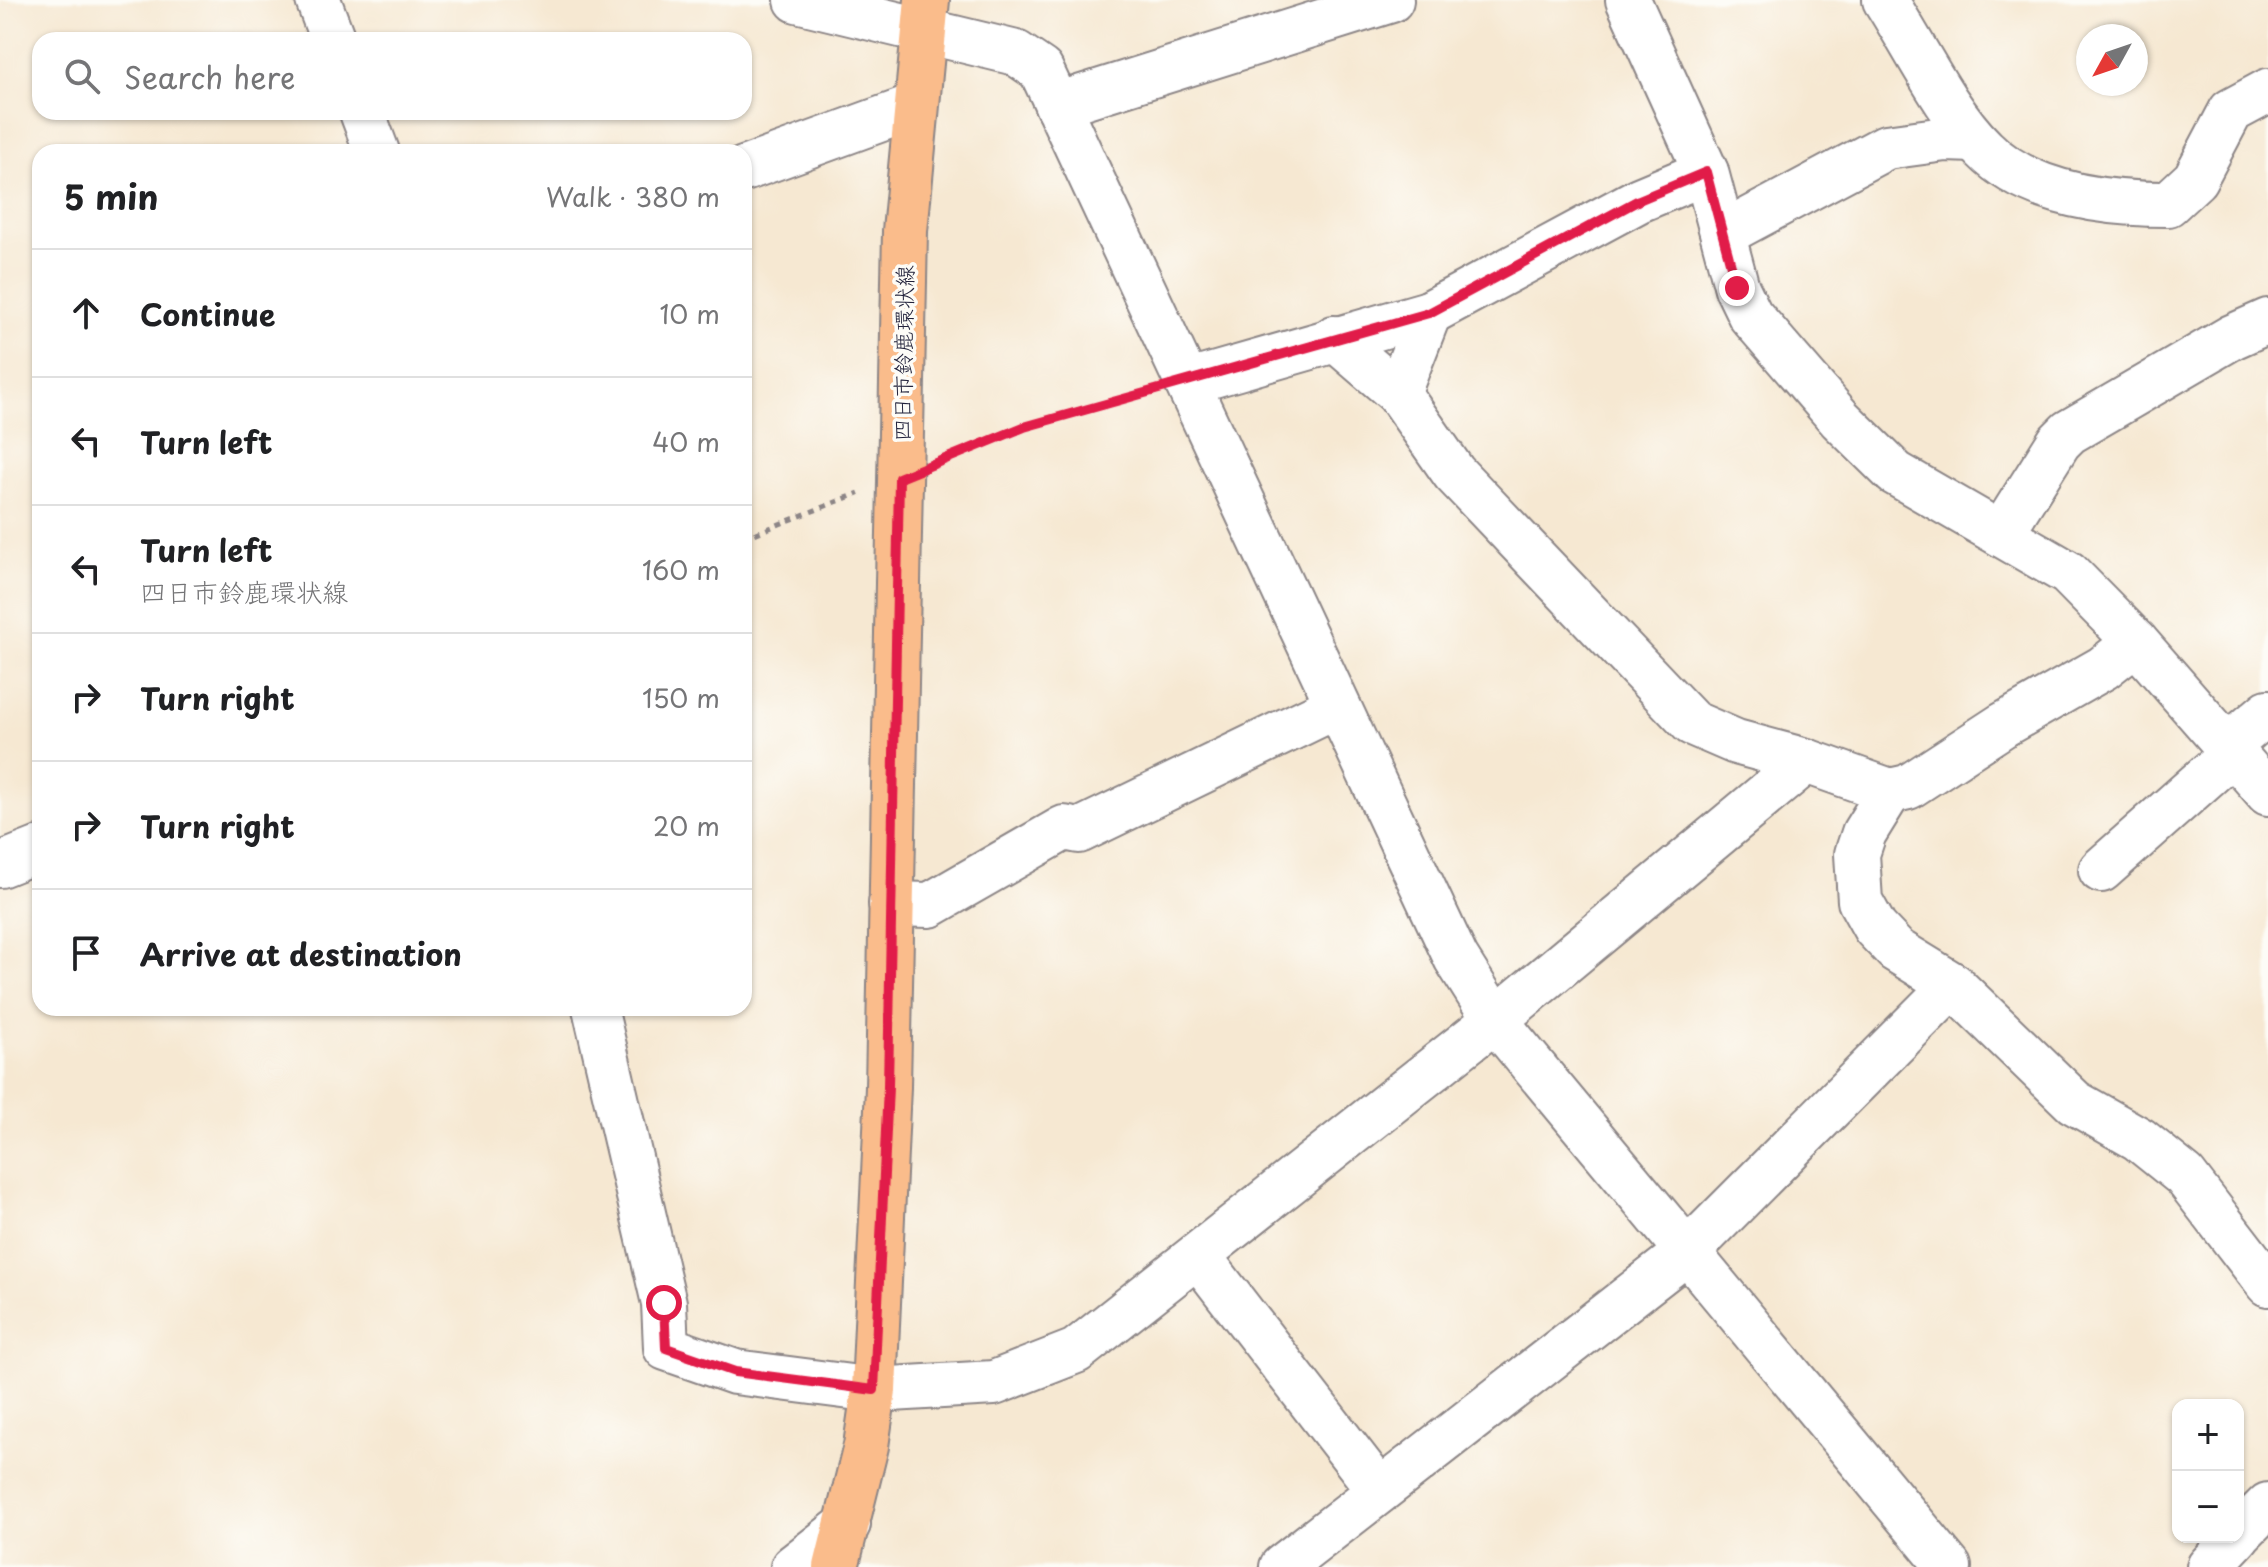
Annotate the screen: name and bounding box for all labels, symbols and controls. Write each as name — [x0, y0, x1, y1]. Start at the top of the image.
north arrow — [2076, 24, 2148, 96]
search box — [32, 32, 752, 120]
icon: search — [60, 54, 104, 98]
text: Search here — [124, 54, 296, 99]
text: 5 min — [64, 170, 158, 222]
text: Walk · 380 m — [546, 177, 720, 216]
street label: 四日市鈴鹿環状線 — [884, 265, 920, 441]
route end — [1719, 270, 1755, 306]
icon: ahead — [64, 291, 108, 335]
text: Continue — [140, 291, 275, 336]
text: 10 m — [659, 294, 720, 333]
icon: left — [64, 419, 108, 463]
text: Turn left — [140, 419, 272, 464]
text: 40 m — [652, 422, 720, 461]
text: Turn left — [140, 527, 272, 572]
icon: left — [64, 547, 108, 591]
text: 160 m — [642, 550, 720, 589]
text: 四日市鈴鹿環状線 — [140, 572, 348, 611]
icon: right — [64, 675, 108, 719]
text: Turn right — [140, 675, 295, 720]
text: 150 m — [642, 678, 720, 717]
icon: right — [64, 803, 108, 847]
text: Turn right — [140, 803, 295, 848]
text: 20 m — [653, 806, 720, 845]
icon: arrive — [64, 931, 108, 975]
text: Arrive at destination — [140, 931, 462, 976]
route start — [646, 1285, 682, 1321]
map controls — [2172, 1399, 2244, 1543]
button: + — [2172, 1399, 2244, 1471]
button: − — [2172, 1471, 2244, 1543]

